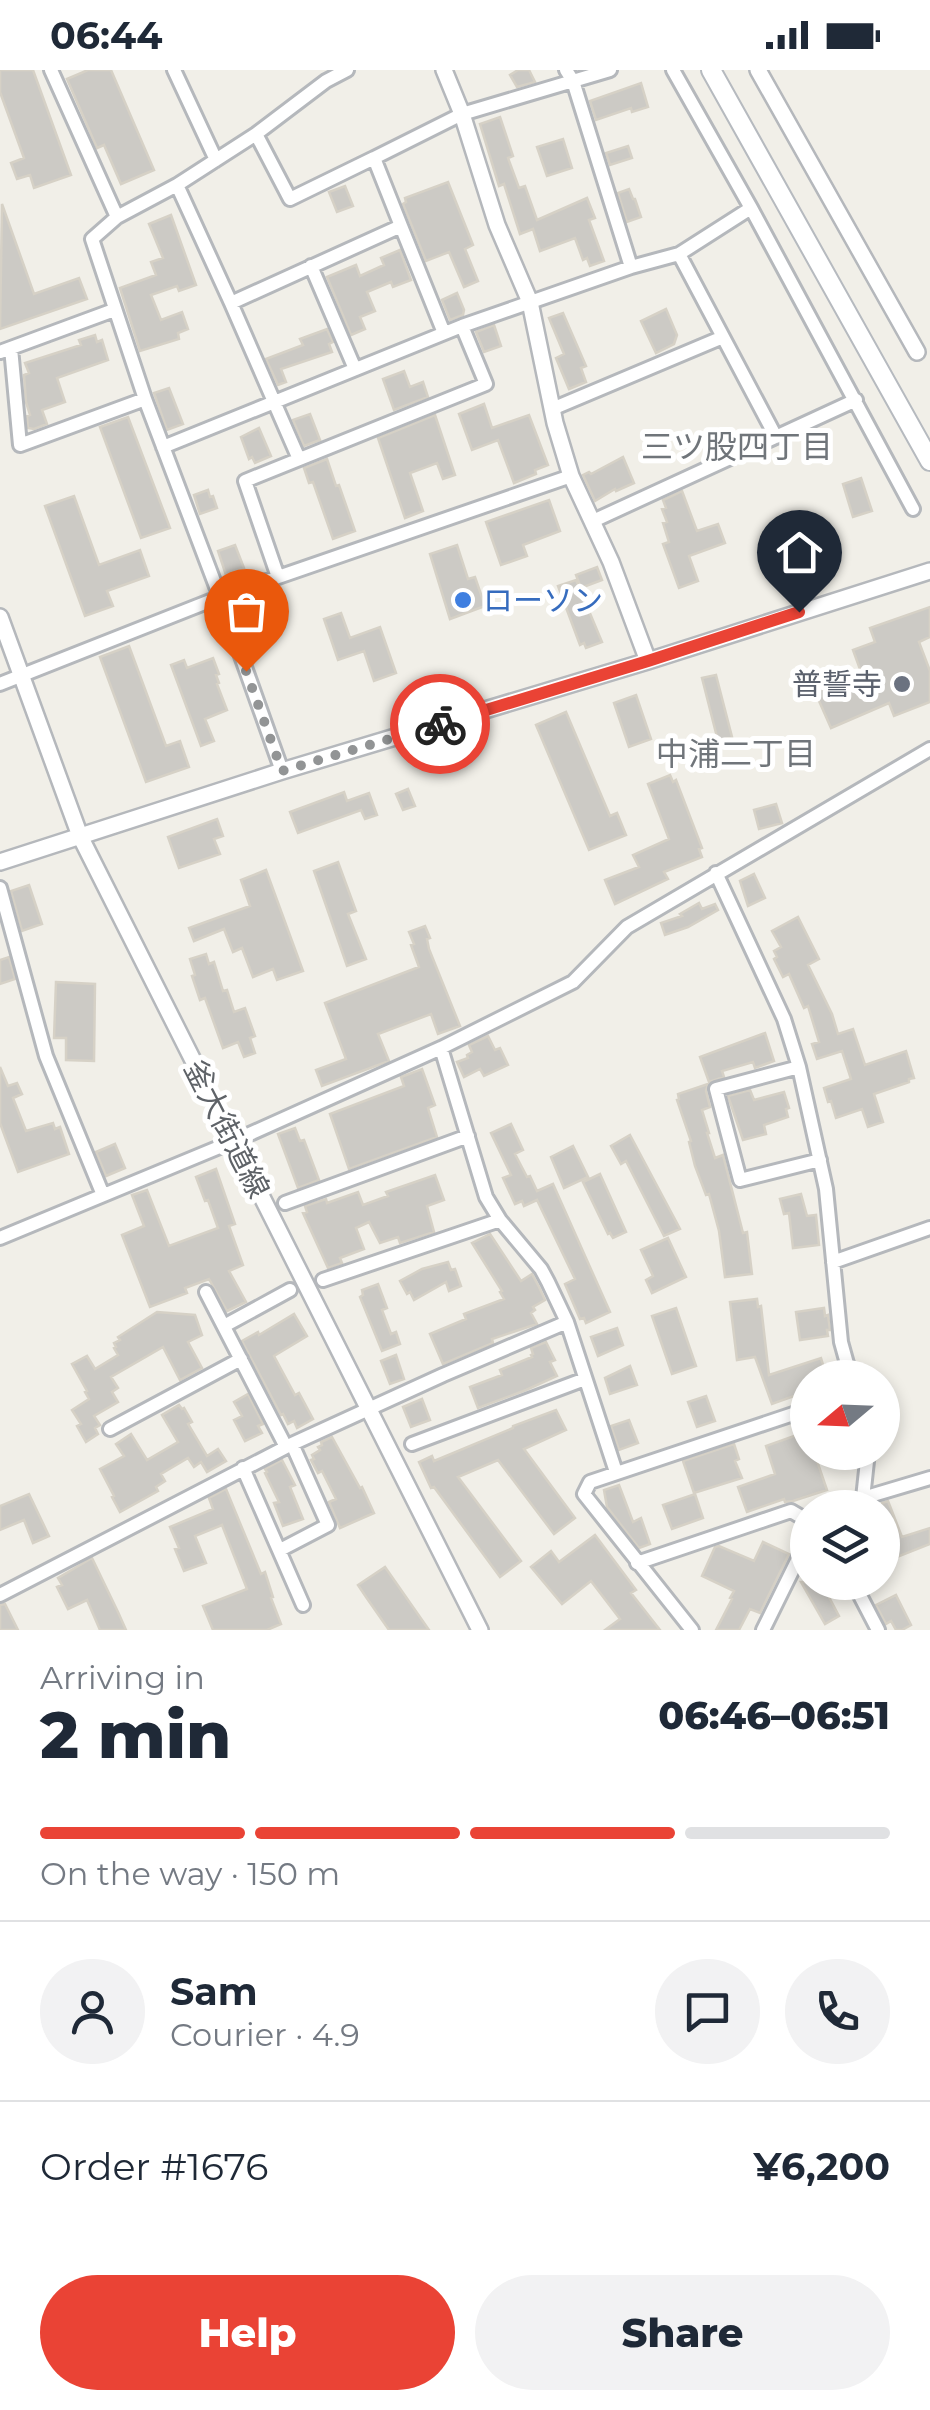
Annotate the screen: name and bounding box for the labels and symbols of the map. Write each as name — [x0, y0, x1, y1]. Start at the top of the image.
district label: 三ツ股四丁目 — [641, 427, 833, 466]
pin — [757, 510, 842, 613]
pin — [204, 569, 289, 672]
place label: ローソン — [483, 582, 603, 619]
marker: ローソン — [452, 589, 474, 611]
place label: 普誓寺 — [792, 666, 882, 703]
marker: 普誓寺 — [891, 673, 913, 695]
courier — [390, 674, 490, 774]
district label: 中浦二丁目 — [656, 734, 816, 773]
street label: 釜大街道線 — [176, 1054, 278, 1204]
north arrow — [790, 1360, 900, 1470]

